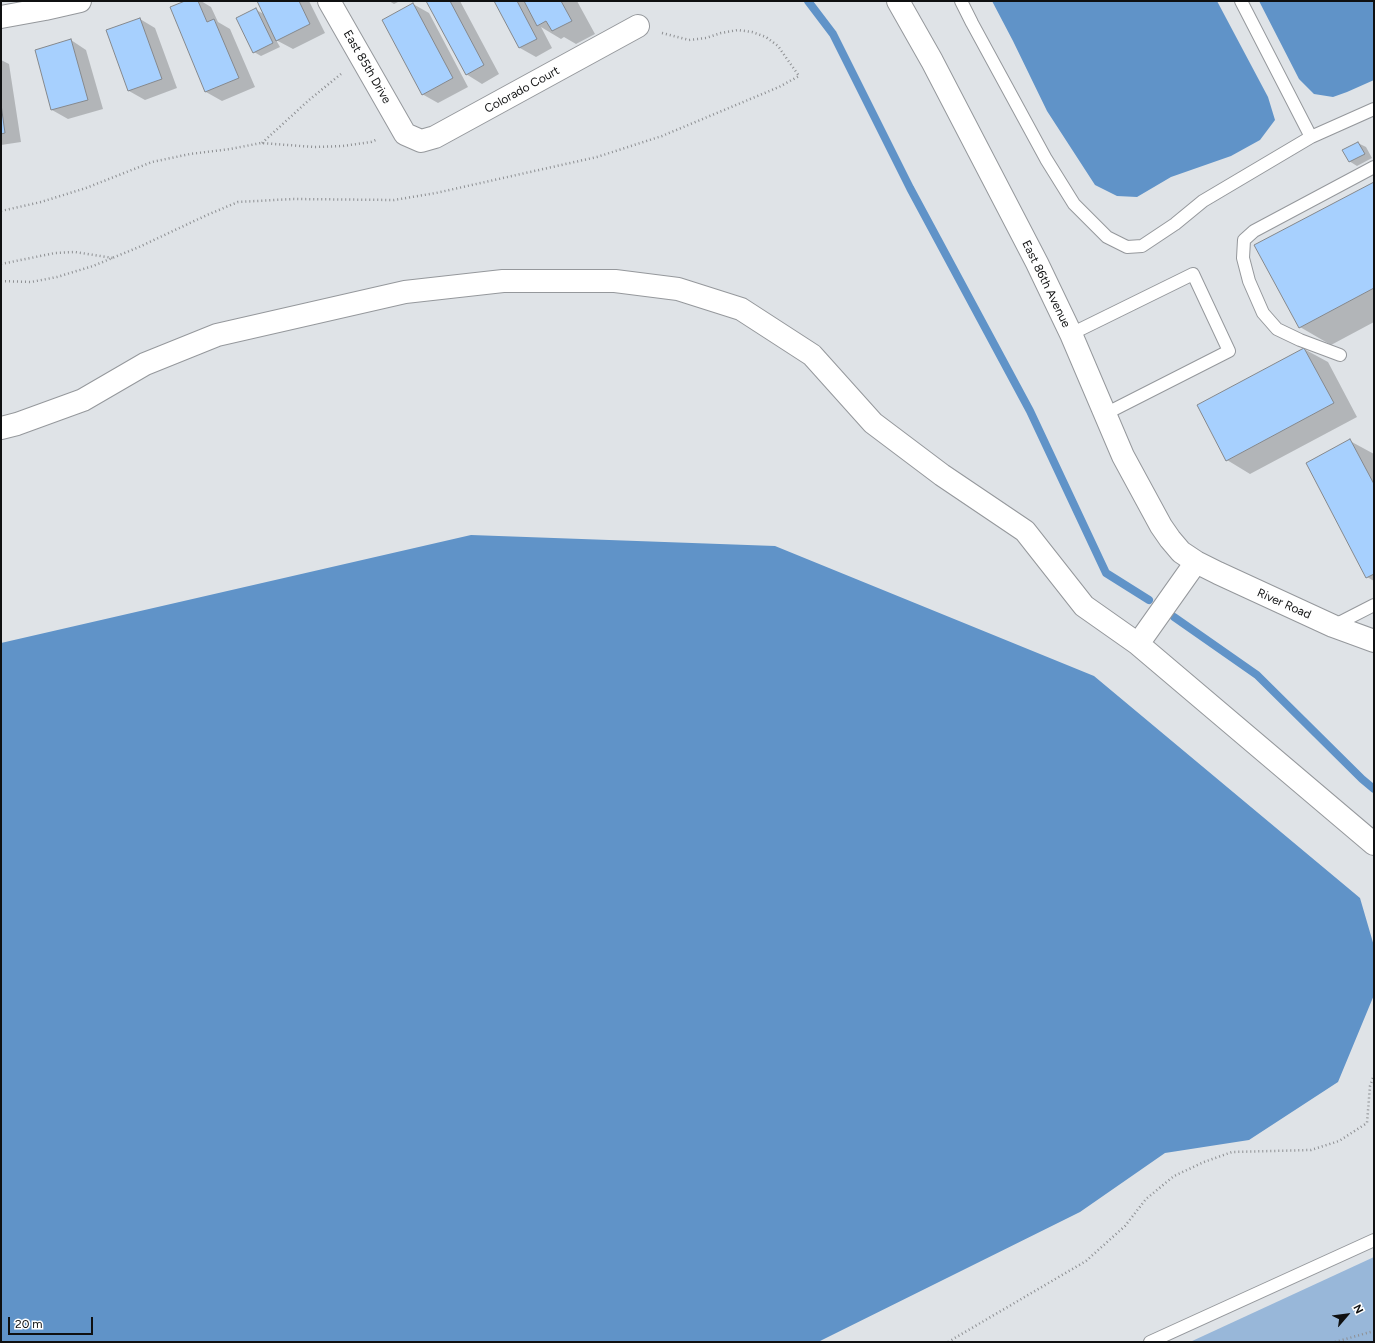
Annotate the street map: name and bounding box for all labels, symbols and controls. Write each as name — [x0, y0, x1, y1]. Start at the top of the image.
street label: East 85th Drive — [340, 28, 394, 106]
street label: Colorado Court — [482, 64, 562, 116]
street label: East 86th Avenue — [1019, 238, 1073, 330]
street label: River Road — [1255, 586, 1313, 622]
north arrow — [1327, 1295, 1367, 1335]
text: N — [1350, 1302, 1366, 1316]
scale bar — [10, 1309, 95, 1335]
text: 20 m — [15, 1317, 43, 1331]

